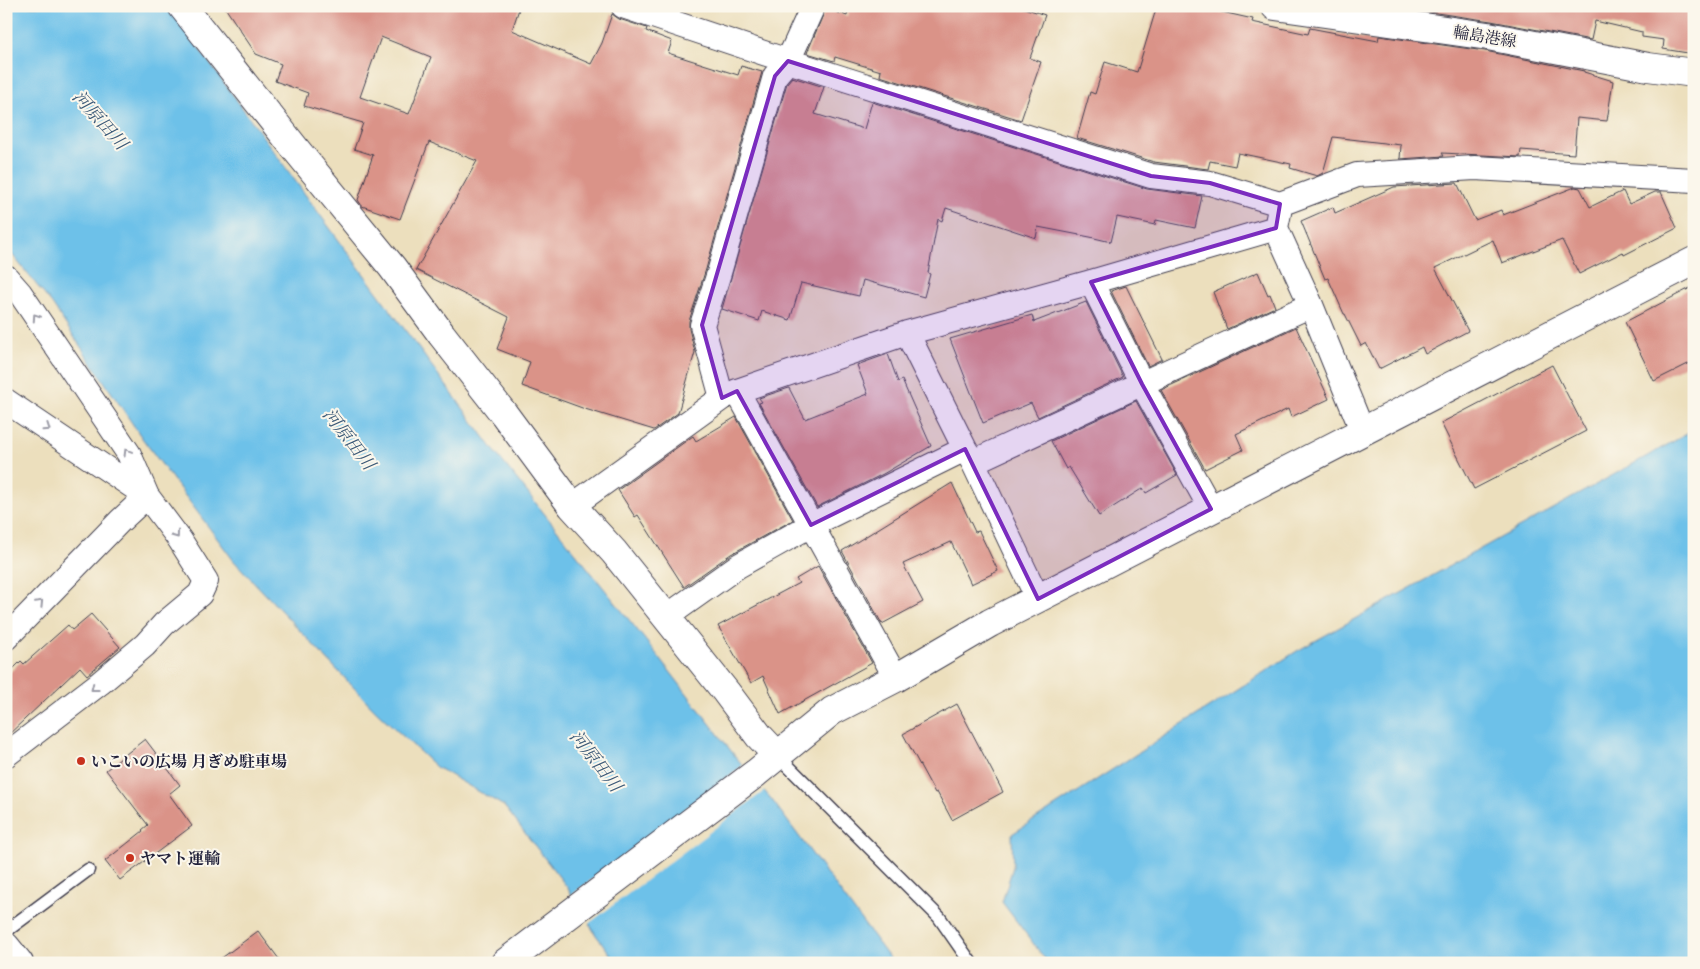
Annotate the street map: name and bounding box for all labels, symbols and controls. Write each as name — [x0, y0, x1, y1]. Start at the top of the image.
street label: 輪島港線 — [1452, 21, 1518, 51]
water label: 河原田川 — [68, 86, 134, 156]
one-way arrow — [33, 313, 42, 323]
water label: 河原田川 — [318, 404, 381, 476]
one-way arrow — [41, 422, 50, 431]
one-way arrow — [123, 448, 133, 457]
one-way arrow — [170, 530, 179, 539]
one-way arrow — [34, 600, 43, 609]
one-way arrow — [91, 682, 100, 690]
water label: 河原田川 — [565, 726, 628, 798]
place label: いこいの広場 月ぎめ駐車場 — [91, 751, 287, 771]
marker: いこいの広場 月ぎめ駐車場 — [75, 755, 87, 767]
place label: ヤマト運輸 — [140, 848, 221, 868]
marker: ヤマト運輸 — [124, 852, 136, 864]

